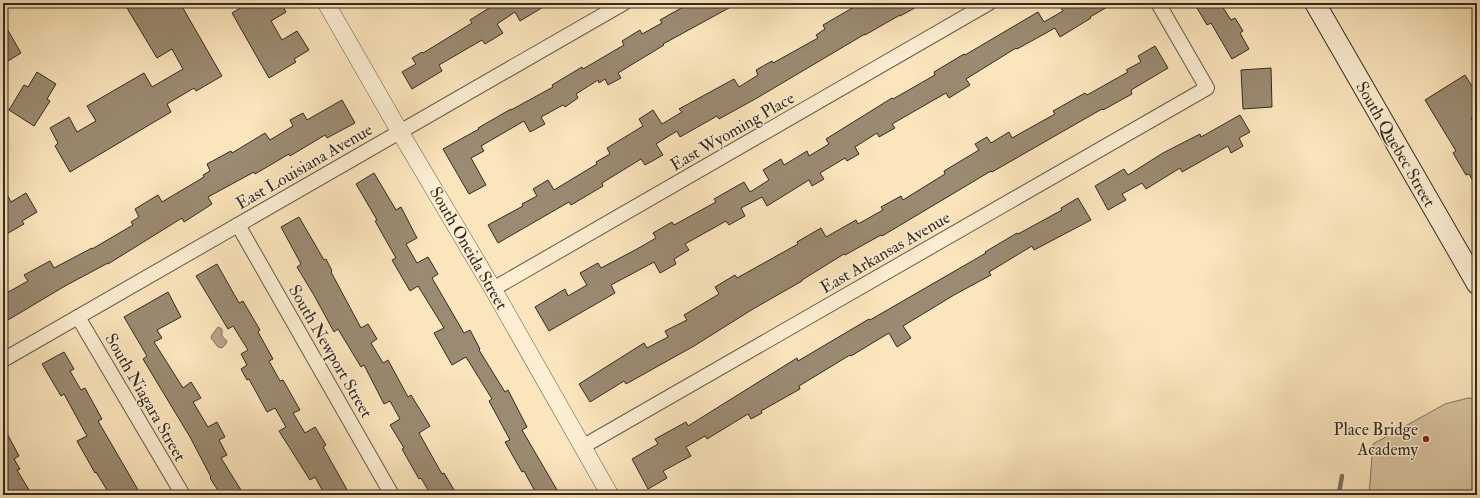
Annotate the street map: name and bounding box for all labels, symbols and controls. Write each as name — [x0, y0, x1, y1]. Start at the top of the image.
street label: South Quebec Street — [1351, 78, 1440, 211]
street label: East Wyoming Place — [666, 87, 799, 176]
street label: East Louisiana Avenue — [232, 119, 376, 214]
street label: South Oneida Street — [425, 183, 513, 314]
street label: East Arkansas Avenue — [817, 207, 954, 298]
street label: South Newport Street — [283, 281, 377, 422]
street label: South Niagara Street — [100, 330, 191, 465]
place label: Place Bridge Academy — [1334, 419, 1419, 461]
marker: Place Bridge Academy — [1421, 434, 1431, 444]

